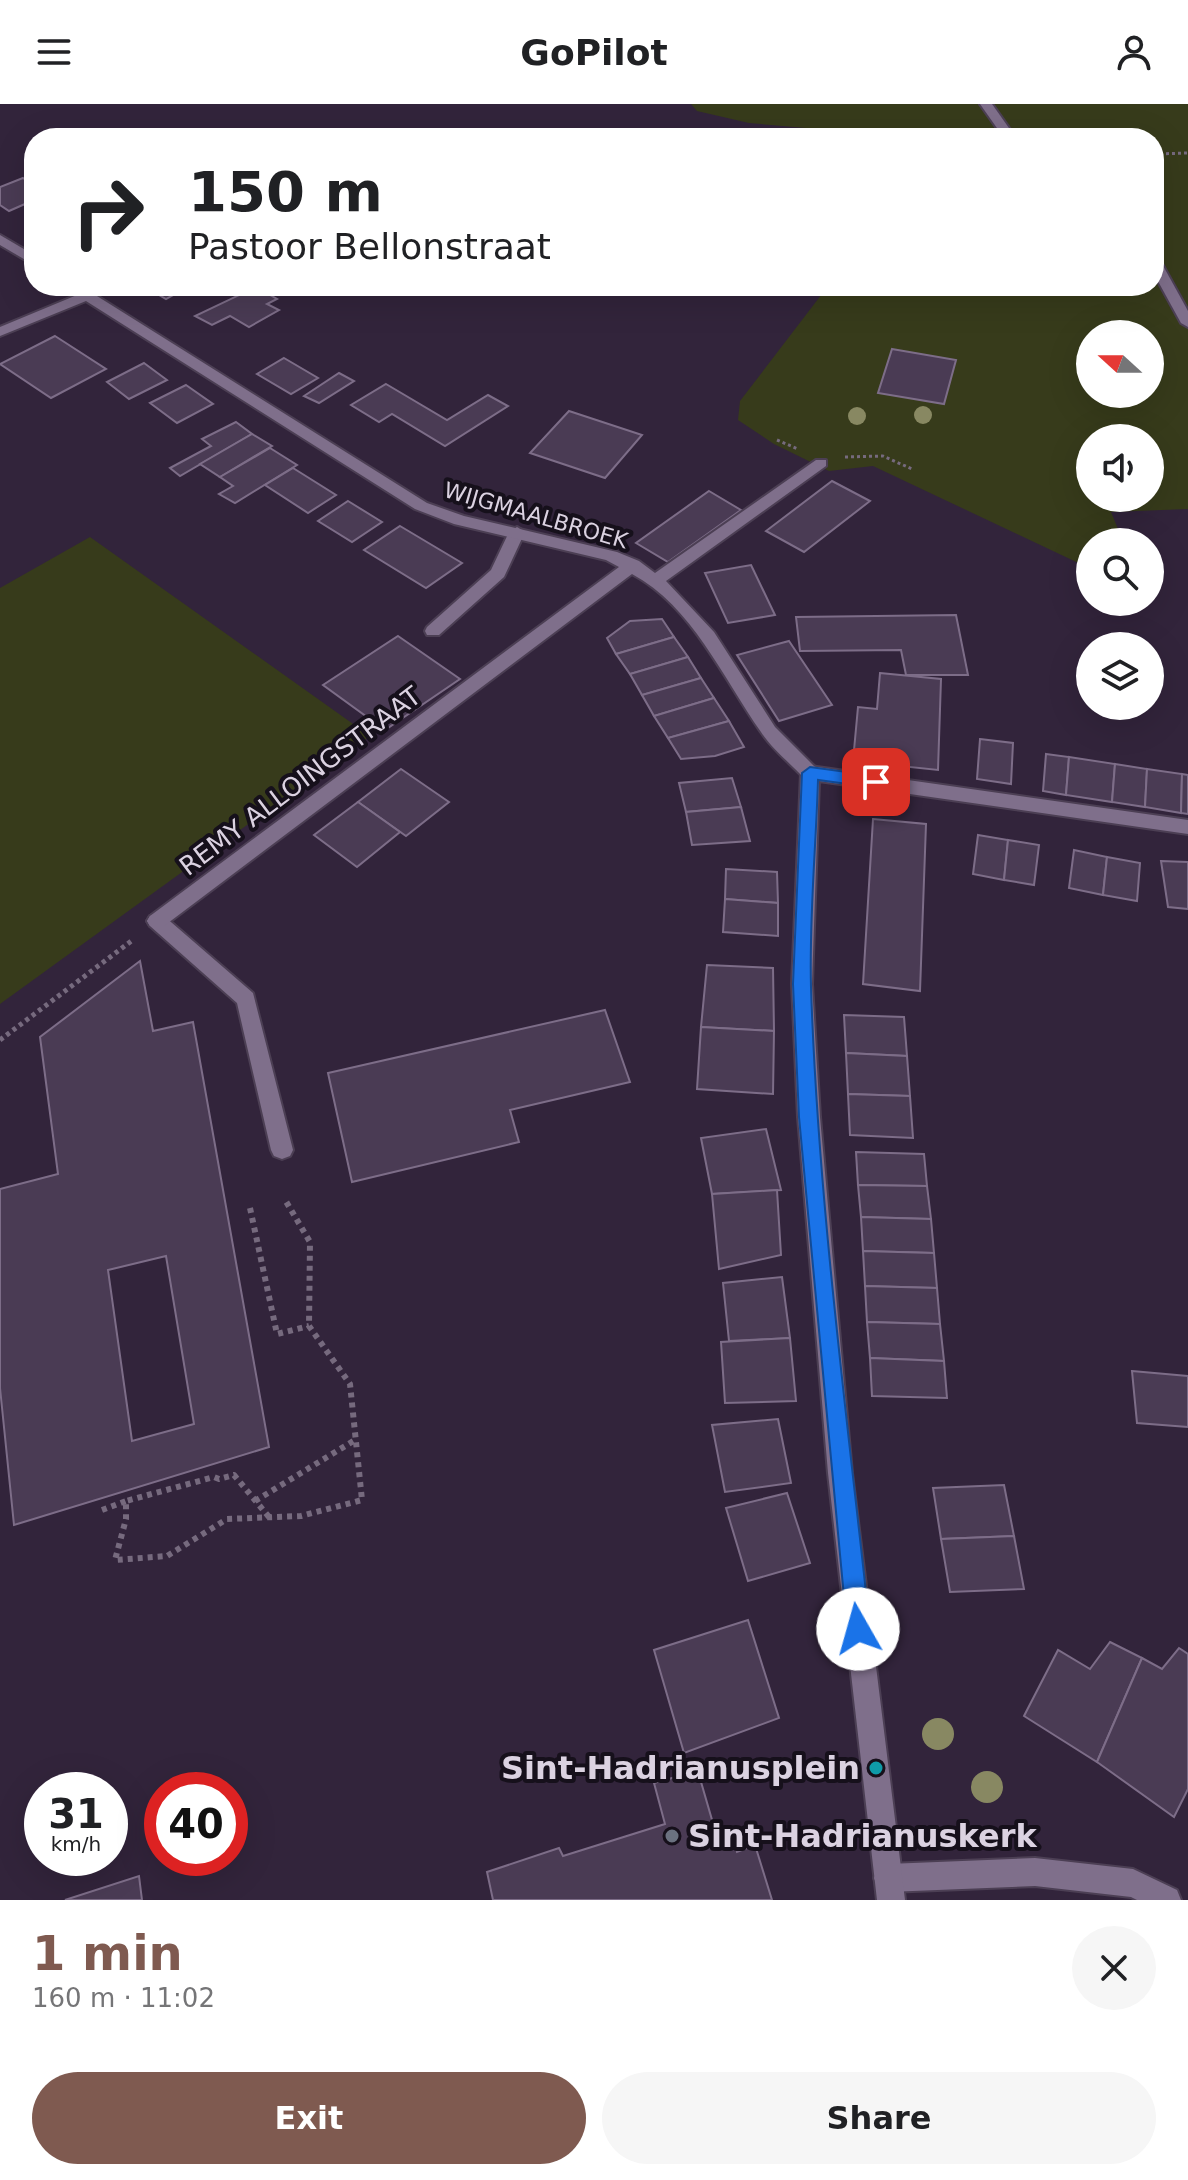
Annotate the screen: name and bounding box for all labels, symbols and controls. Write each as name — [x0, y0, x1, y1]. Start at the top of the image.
icon: menu — [32, 30, 76, 74]
icon: person — [1112, 30, 1156, 74]
text: GoPilot — [520, 32, 668, 73]
text: 150 m — [188, 159, 383, 224]
icon: right — [56, 160, 160, 264]
text: Pastoor Bellonstraat — [188, 226, 551, 267]
north arrow — [1076, 320, 1164, 408]
map controls — [1076, 320, 1164, 720]
button: sound — [1076, 424, 1164, 512]
street label: WIJGMAALBROEK — [441, 477, 631, 554]
button: search — [1076, 528, 1164, 616]
button: layers — [1076, 632, 1164, 720]
street label: REMY ALLOINGSTRAAT — [173, 680, 427, 882]
pin — [842, 748, 910, 816]
icon: arrive — [854, 760, 898, 804]
position arrow — [816, 1587, 900, 1671]
place label: Sint-Hadrianusplein — [501, 1749, 860, 1787]
marker: Sint-Hadrianusplein — [867, 1759, 885, 1777]
speed limit sign: 40 — [144, 1772, 248, 1876]
text: 31 — [48, 1791, 104, 1837]
place label: Sint-Hadrianuskerk — [688, 1817, 1038, 1855]
marker: Sint-Hadrianuskerk — [663, 1827, 681, 1845]
text: km/h — [51, 1832, 101, 1856]
text: 1 min — [32, 1925, 183, 1981]
button: close — [1072, 1926, 1156, 2010]
text: 160 m · 11:02 — [32, 1983, 215, 2013]
button: Exit — [32, 2072, 586, 2164]
button: Share — [602, 2072, 1156, 2164]

